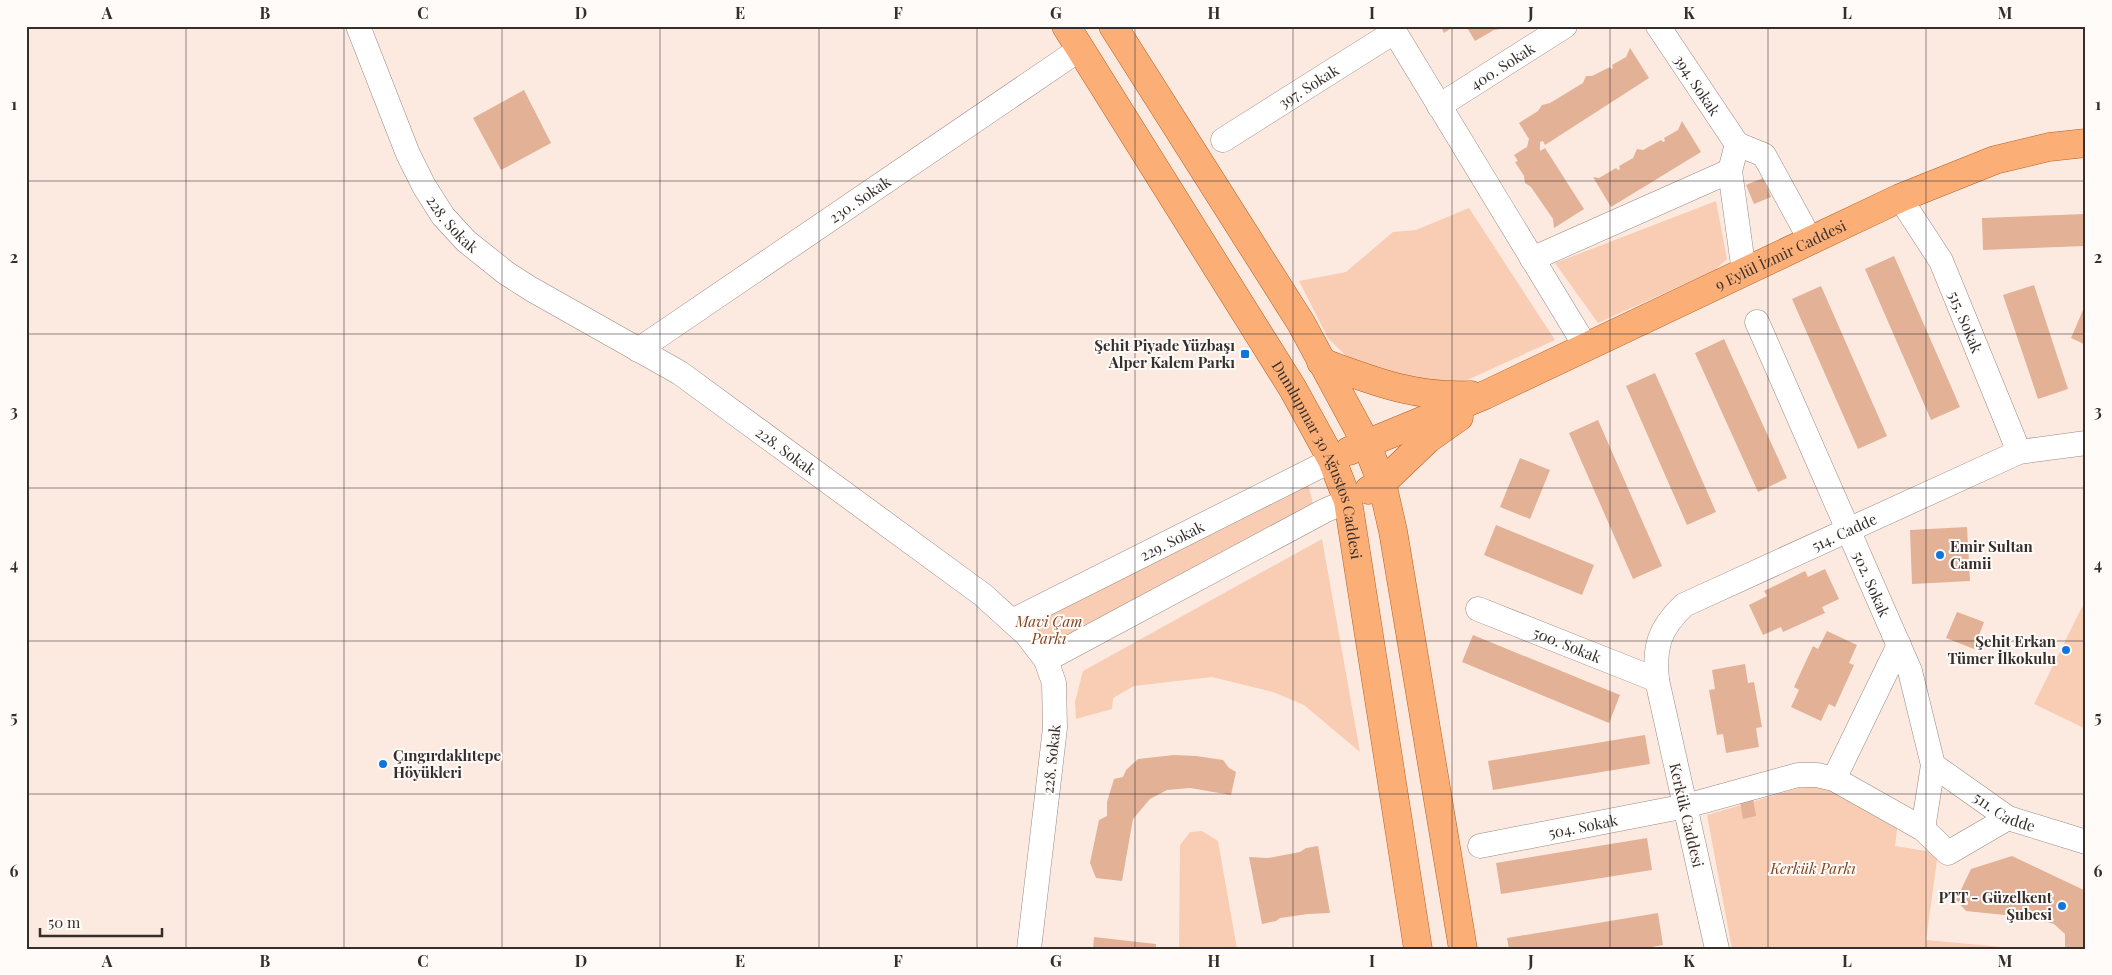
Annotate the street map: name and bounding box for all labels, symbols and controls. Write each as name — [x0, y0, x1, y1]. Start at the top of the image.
text: A — [101, 2, 113, 23]
text: B — [260, 2, 271, 23]
text: C — [417, 2, 429, 23]
text: D — [575, 2, 587, 23]
text: E — [735, 2, 745, 23]
text: F — [893, 2, 903, 23]
text: G — [1050, 2, 1062, 23]
text: H — [1208, 2, 1221, 23]
text: I — [1369, 2, 1375, 23]
text: J — [1527, 2, 1534, 23]
text: K — [1683, 2, 1695, 23]
text: L — [1842, 2, 1852, 23]
text: M — [1998, 2, 2013, 23]
street label: 400. Sokak — [1466, 37, 1539, 94]
street label: 394. Sokak — [1670, 51, 1726, 120]
street label: 397. Sokak — [1275, 59, 1343, 113]
text: 1 — [11, 93, 17, 114]
text: 1 — [2095, 93, 2101, 114]
street label: 230. Sokak — [825, 171, 895, 227]
street label: 228. Sokak — [422, 192, 483, 258]
street label: 9 Eylül İzmir Caddesi — [1712, 215, 1850, 294]
text: 2 — [10, 246, 18, 267]
text: 2 — [2094, 246, 2102, 267]
street label: 515. Sokak — [1944, 288, 1988, 357]
place label: Şehit Piyade Yüzbaşı Alper Kalem Parkı — [1094, 335, 1235, 372]
marker: Şehit Piyade Yüzbaşı Alper Kalem Parkı — [1239, 348, 1251, 360]
street label: Dumlupınar 30 Ağustos Caddesi — [1268, 357, 1367, 561]
text: 3 — [10, 400, 18, 421]
text: 3 — [2094, 400, 2102, 421]
street label: 228. Sokak — [752, 422, 821, 480]
street label: 514. Cadde — [1808, 508, 1880, 555]
street label: 229. Sokak — [1136, 516, 1208, 565]
place label: Emir Sultan Camii — [1950, 536, 2034, 573]
street label: 502. Sokak — [1849, 548, 1895, 621]
marker: Emir Sultan Camii — [1934, 549, 1946, 561]
text: 4 — [10, 553, 18, 574]
text: 4 — [2094, 553, 2102, 574]
park label: Mavi Çam Parkı — [1015, 611, 1082, 648]
street label: 500. Sokak — [1530, 622, 1605, 667]
place label: Şehit Erkan Tümer İlkokulu — [1948, 631, 2057, 668]
marker: Şehit Erkan Tümer İlkokulu — [2060, 644, 2072, 656]
text: 5 — [10, 706, 18, 727]
text: 5 — [2094, 706, 2102, 727]
street label: 228. Sokak — [1037, 723, 1065, 795]
place label: Çıngırdaklıtepe Höyükleri — [393, 745, 502, 782]
marker: Çıngırdaklıtepe Höyükleri — [377, 758, 389, 770]
street label: Kerkük Caddesi — [1665, 761, 1709, 870]
street label: 511. Cadde — [1970, 787, 2038, 836]
street label: 504. Sokak — [1547, 809, 1620, 842]
park label: Kerkük Parkı — [1769, 858, 1856, 878]
text: 6 — [10, 860, 19, 881]
text: 6 — [2094, 860, 2103, 881]
place label: PTT - Güzelkent Şubesi — [1939, 887, 2053, 924]
marker: PTT - Güzelkent Şubesi — [2056, 900, 2068, 912]
scale bar — [40, 905, 162, 937]
text: 50 m — [48, 912, 81, 932]
text: A — [101, 950, 113, 971]
text: B — [260, 950, 271, 971]
text: C — [417, 950, 429, 971]
text: D — [575, 950, 587, 971]
text: E — [735, 950, 745, 971]
text: F — [893, 950, 903, 971]
text: G — [1050, 950, 1062, 971]
text: H — [1208, 950, 1221, 971]
text: I — [1369, 950, 1375, 971]
text: J — [1527, 950, 1534, 971]
text: K — [1683, 950, 1695, 971]
text: L — [1842, 950, 1852, 971]
text: M — [1998, 950, 2013, 971]

